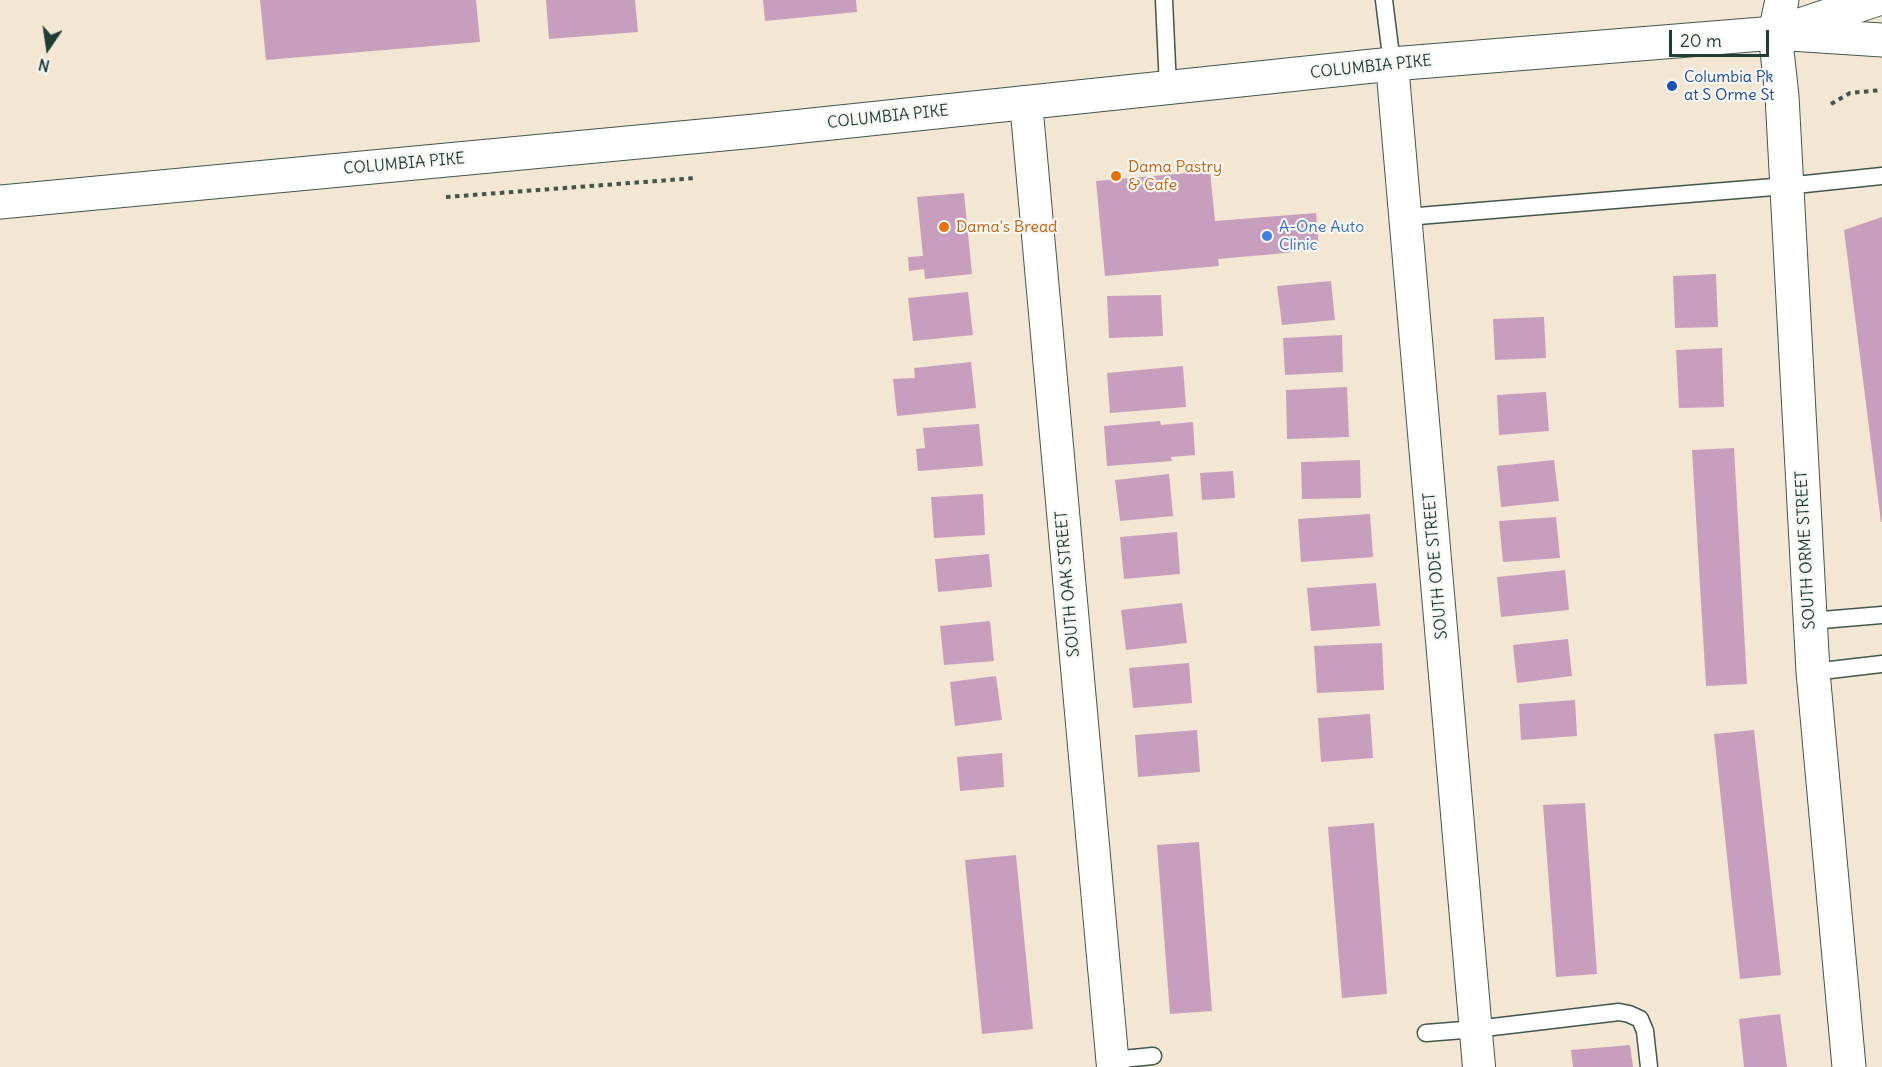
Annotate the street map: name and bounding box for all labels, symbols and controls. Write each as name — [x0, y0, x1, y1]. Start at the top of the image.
north arrow — [18, 18, 78, 78]
scale bar — [1672, 18, 1772, 56]
text: 20 m — [1680, 29, 1722, 52]
street label: COLUMBIA PIKE — [1309, 51, 1433, 83]
text: N — [36, 55, 52, 77]
place label: Columbia Pk at S Orme St — [1684, 67, 1774, 105]
marker: Columbia Pk at S Orme St — [1665, 79, 1679, 93]
street label: COLUMBIA PIKE — [826, 101, 950, 133]
street label: COLUMBIA PIKE — [342, 149, 466, 179]
place label: Dama Pastry & Cafe — [1128, 157, 1222, 195]
marker: Dama Pastry & Cafe — [1109, 169, 1123, 183]
place label: Dama's Bread — [956, 217, 1057, 237]
place label: A-One Auto Clinic — [1279, 217, 1364, 255]
marker: Dama's Bread — [937, 220, 951, 234]
marker: A-One Auto Clinic — [1260, 229, 1274, 243]
street label: SOUTH ORME STREET — [1792, 470, 1820, 630]
street label: SOUTH ODE STREET — [1420, 492, 1452, 640]
street label: SOUTH OAK STREET — [1052, 510, 1084, 658]

